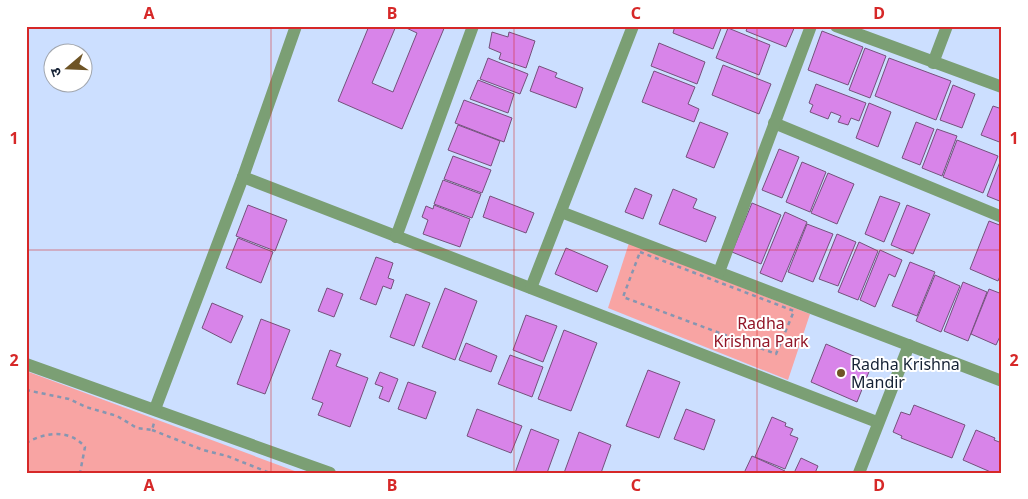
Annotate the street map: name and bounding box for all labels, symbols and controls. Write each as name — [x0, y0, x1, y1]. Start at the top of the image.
text: A — [143, 2, 155, 24]
text: B — [387, 2, 397, 24]
text: C — [631, 2, 641, 24]
text: D — [873, 2, 885, 24]
north arrow — [42, 42, 92, 92]
text: उ — [45, 65, 66, 79]
text: 1 — [9, 127, 19, 149]
text: 1 — [1009, 127, 1019, 149]
park label: Radha Krishna Park — [713, 312, 809, 352]
text: 2 — [9, 349, 19, 371]
text: 2 — [1009, 349, 1019, 371]
place label: Radha Krishna Mandir — [851, 353, 960, 393]
marker: Radha Krishna Mandir — [835, 367, 847, 379]
text: A — [143, 474, 155, 496]
text: B — [387, 474, 397, 496]
text: C — [631, 474, 641, 496]
text: D — [873, 474, 885, 496]

